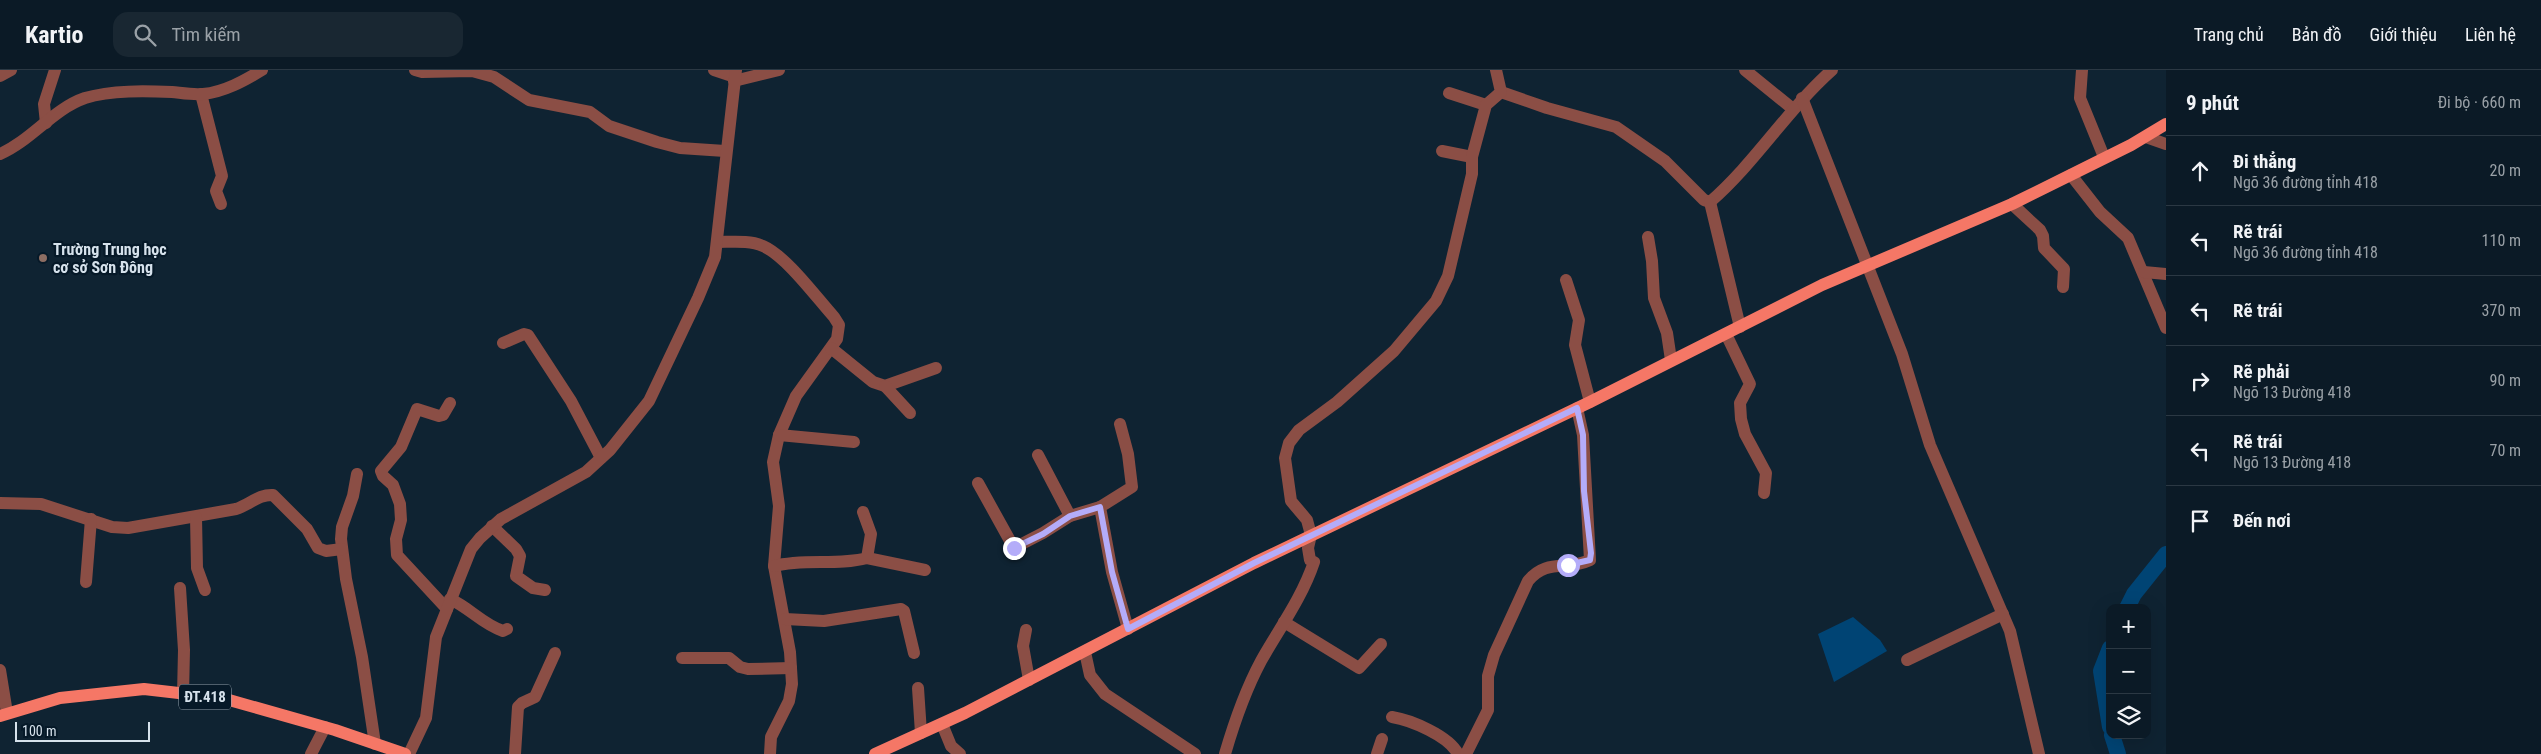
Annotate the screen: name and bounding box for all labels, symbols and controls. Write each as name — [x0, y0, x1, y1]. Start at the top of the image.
search box — [113, 12, 463, 57]
text: Kartio — [25, 21, 83, 49]
icon: search — [131, 21, 159, 49]
text: Tìm kiếm — [171, 23, 241, 46]
text: Trang chủ — [2194, 24, 2264, 45]
text: Bản đồ — [2292, 24, 2342, 45]
text: Giới thiệu — [2370, 24, 2437, 45]
text: Liên hệ — [2465, 24, 2516, 45]
text: 9 phút — [2186, 91, 2239, 115]
text: Đi bộ · 660 m — [2438, 93, 2521, 112]
text: Đi thẳng — [2233, 150, 2296, 173]
icon: ahead — [2186, 157, 2214, 185]
text: 20 m — [2489, 161, 2521, 180]
text: Ngõ 36 đường tỉnh 418 — [2233, 173, 2378, 192]
text: Rẽ trái — [2233, 220, 2283, 243]
icon: left — [2186, 227, 2214, 255]
text: 110 m — [2482, 231, 2521, 250]
place label: Trường Trung học cơ sở Sơn Đông — [53, 240, 167, 277]
text: Ngõ 36 đường tỉnh 418 — [2233, 243, 2378, 262]
marker: Trường Trung học cơ sở Sơn Đông — [37, 252, 49, 264]
icon: left — [2186, 297, 2214, 325]
text: Rẽ trái — [2233, 299, 2283, 322]
text: 370 m — [2482, 301, 2521, 320]
text: Rẽ phải — [2233, 360, 2289, 383]
icon: right — [2186, 367, 2214, 395]
text: 90 m — [2489, 371, 2521, 390]
text: Ngõ 13 Đường 418 — [2233, 383, 2351, 402]
text: Rẽ trái — [2233, 430, 2283, 453]
icon: left — [2186, 437, 2214, 465]
text: 70 m — [2489, 441, 2521, 460]
text: Ngõ 13 Đường 418 — [2233, 453, 2351, 472]
icon: arrive — [2186, 507, 2214, 535]
text: Đến nơi — [2233, 509, 2291, 532]
route end — [1003, 537, 1026, 560]
route start — [1557, 554, 1580, 577]
map controls — [2106, 604, 2151, 739]
button: + — [2106, 604, 2151, 649]
button: − — [2106, 649, 2151, 694]
road number: ĐT.418 — [179, 684, 231, 710]
button: layers — [2106, 694, 2151, 739]
scale bar — [15, 719, 150, 742]
text: 100 m — [22, 723, 57, 739]

